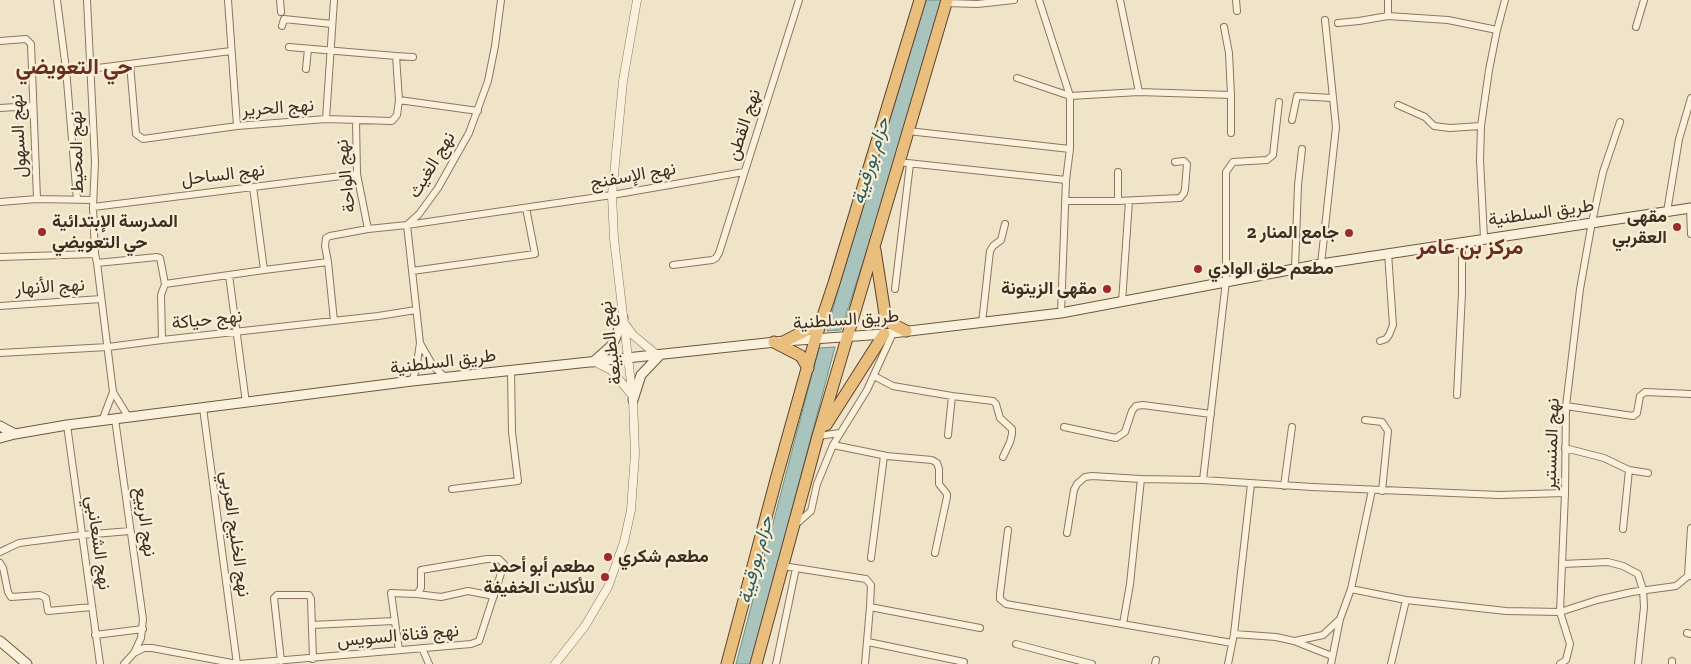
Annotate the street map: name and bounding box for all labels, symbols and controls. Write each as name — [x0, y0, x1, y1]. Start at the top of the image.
district label: حي التعويضي — [16, 55, 132, 81]
street label: نهج القطن — [722, 86, 766, 164]
street label: نهج السهول — [6, 94, 32, 178]
street label: نهج الحرير — [241, 95, 315, 121]
street label: نهج المحيط — [65, 110, 89, 194]
water label: حزام بورقيبة — [847, 115, 895, 207]
street label: نهج الغيث — [404, 128, 460, 202]
street label: نهج الواحة — [331, 138, 361, 214]
street label: نهج الإسفنج — [588, 158, 678, 194]
street label: نهج الساحل — [180, 159, 266, 191]
street label: طريق السلطنية — [1487, 195, 1595, 231]
place label: مقهى العقربي — [1612, 206, 1667, 248]
place label: المدرسة الإبتدائية حي التعويضي — [52, 211, 178, 253]
marker: مقهى العقربي — [1671, 221, 1683, 233]
place label: جامع المنار 2 — [1247, 222, 1339, 244]
marker: المدرسة الإبتدائية حي التعويضي — [36, 226, 48, 238]
marker: جامع المنار 2 — [1343, 227, 1355, 239]
district label: مركز بن عامر — [1417, 235, 1523, 261]
place label: مطعم حلق الوادي — [1208, 258, 1334, 280]
marker: مطعم حلق الوادي — [1192, 263, 1204, 275]
street label: نهج الأنهار — [15, 274, 85, 300]
place label: مقهى الزيتونة — [1001, 278, 1097, 300]
marker: مقهى الزيتونة — [1101, 283, 1113, 295]
street label: نهج الطبيعة — [595, 300, 627, 386]
street label: نهج حياكة — [170, 306, 244, 334]
street label: طريق السلطنية — [792, 306, 900, 334]
street label: طريق السلطنية — [389, 345, 497, 379]
street label: نهج المنستير — [1540, 398, 1564, 490]
street label: نهج الخليج العربي — [215, 470, 255, 598]
street label: نهج الربيع — [129, 486, 161, 558]
street label: نهج الشعانبي — [81, 495, 115, 591]
water label: حزام بورقيبة — [733, 514, 779, 606]
place label: مطعم شكري — [618, 546, 709, 568]
marker: مطعم شكري — [602, 551, 614, 563]
place label: مطعم أبو أحمد للأكلات الخفيفة — [484, 556, 595, 598]
marker: مطعم أبو أحمد للأكلات الخفيفة — [599, 571, 611, 583]
street label: نهج قناة السويس — [336, 620, 460, 652]

